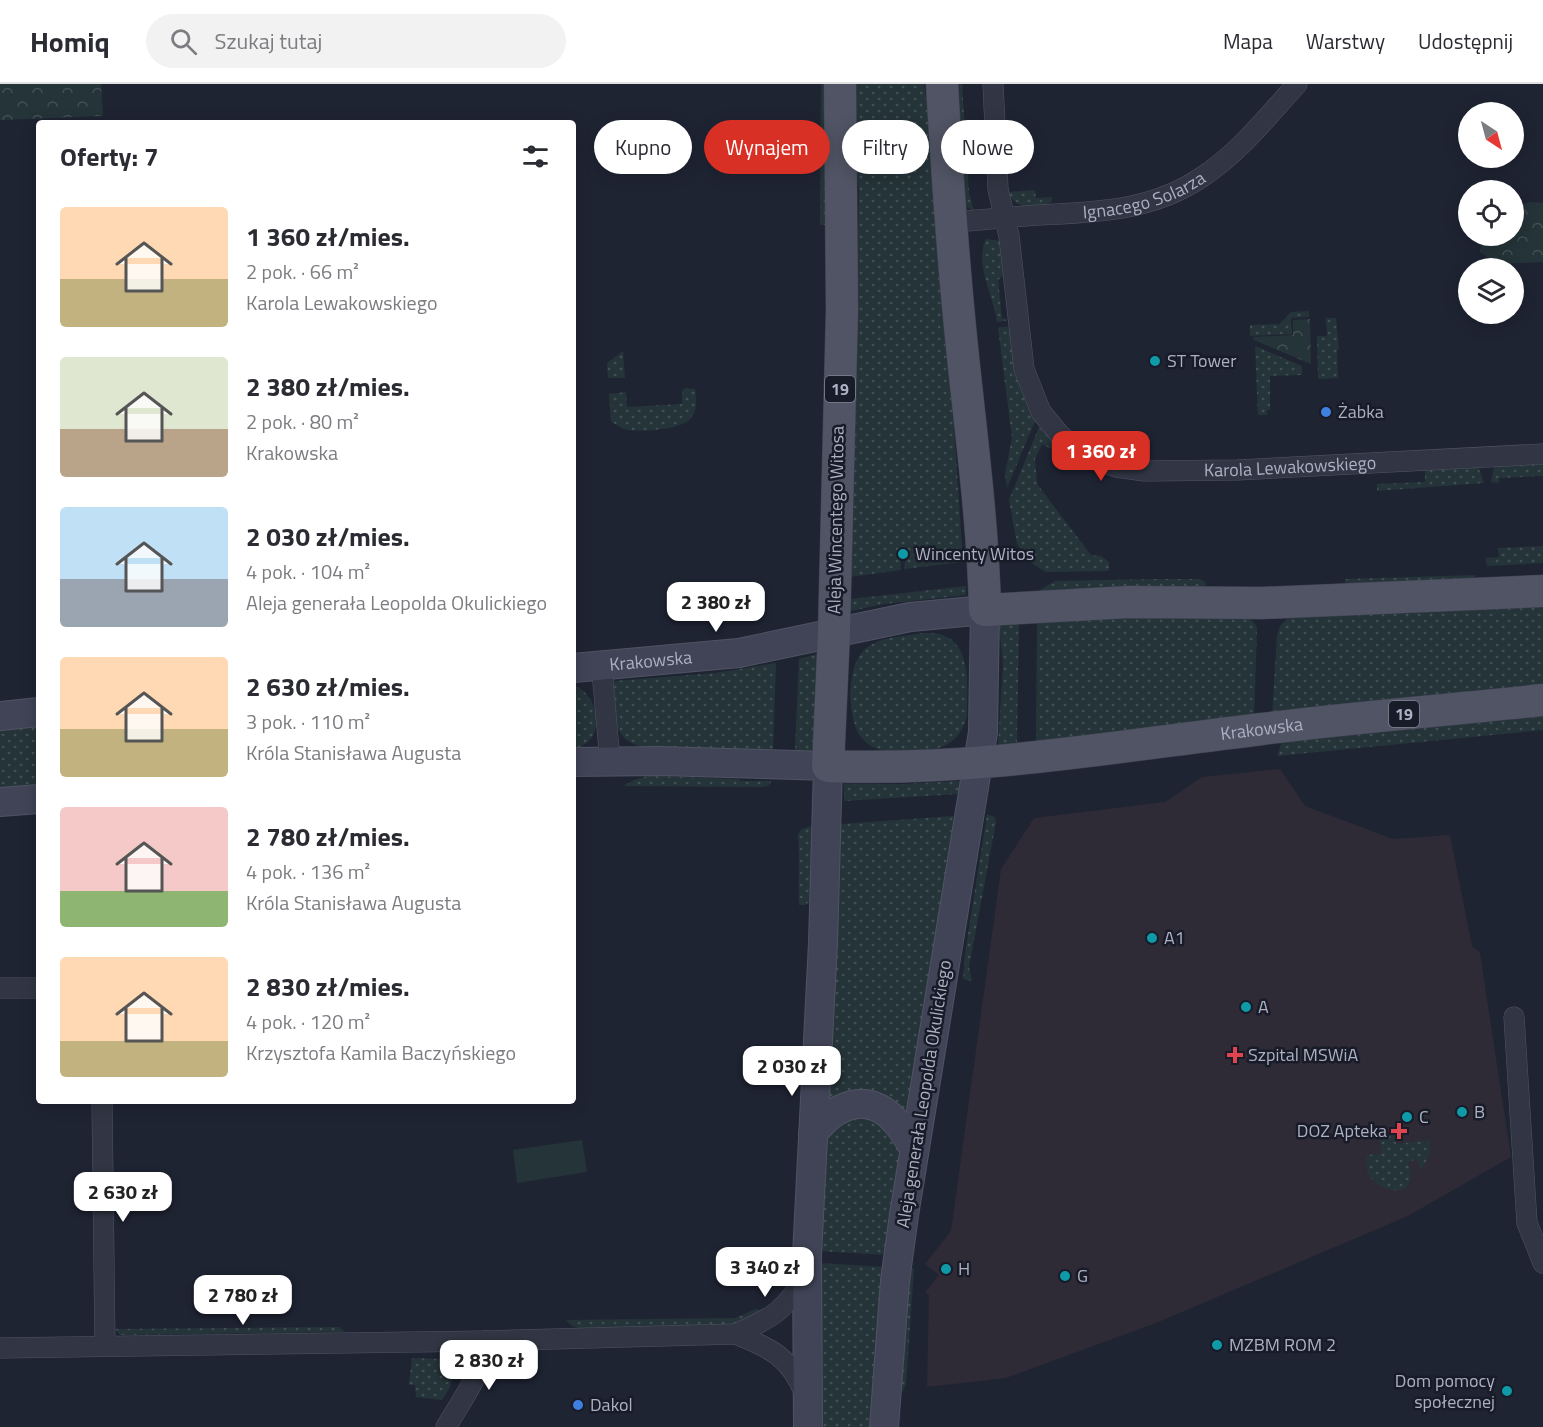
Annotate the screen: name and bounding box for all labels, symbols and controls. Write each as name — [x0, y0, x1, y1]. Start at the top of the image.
search box — [146, 14, 566, 68]
text: Homiq — [30, 20, 110, 63]
text: Szukaj tutaj — [215, 24, 322, 58]
icon: search — [167, 25, 200, 58]
text: Mapa — [1223, 25, 1273, 57]
text: Warstwy — [1306, 25, 1385, 57]
text: Udostępnij — [1418, 25, 1513, 57]
north arrow — [1458, 102, 1524, 168]
map controls — [1458, 102, 1524, 324]
chip: Kupno — [594, 120, 692, 174]
chip: Wynajem — [704, 120, 830, 174]
chip: Filtry — [842, 120, 929, 174]
chip: Nowe — [941, 120, 1034, 174]
text: Oferty: 7 — [60, 137, 158, 176]
icon: filters — [519, 140, 552, 173]
street label: Ignacego Solarza — [1082, 164, 1211, 225]
button: locate — [1458, 180, 1524, 246]
text: 1 360 zł/mies. — [246, 217, 410, 256]
icon: home — [108, 231, 180, 303]
text: 2 pok. · 66 m² — [246, 256, 359, 287]
button: layers — [1458, 258, 1524, 324]
text: Karola Lewakowskiego — [246, 287, 438, 318]
place label: ST Tower — [1167, 347, 1236, 374]
marker: ST Tower — [1148, 354, 1162, 368]
text: 2 380 zł/mies. — [246, 367, 410, 406]
road number: 19 — [825, 376, 855, 402]
icon: home — [108, 381, 180, 453]
place label: Żabka — [1338, 398, 1384, 425]
marker: Żabka — [1319, 405, 1333, 419]
text: 2 pok. · 80 m² — [246, 406, 359, 437]
street label: Aleja Wincentego Witosa — [820, 426, 851, 614]
pin: 1 360 zł — [1039, 431, 1163, 482]
text: 1 360 zł — [1066, 435, 1136, 466]
text: Krakowska — [246, 437, 338, 468]
street label: Karola Lewakowskiego — [1204, 449, 1377, 483]
text: 2 030 zł/mies. — [246, 517, 410, 556]
icon: home — [108, 531, 180, 603]
place label: Wincenty Witos — [915, 540, 1034, 567]
marker: Wincenty Witos — [896, 547, 910, 561]
text: 4 pok. · 104 m² — [246, 556, 370, 587]
pin: 2 380 zł — [654, 582, 778, 633]
text: 2 380 zł — [681, 586, 751, 617]
text: Aleja generała Leopolda Okulickiego — [246, 587, 547, 618]
street label: Krakowska — [608, 643, 693, 678]
text: 2 630 zł/mies. — [246, 667, 410, 706]
icon: home — [108, 681, 180, 753]
road number: 19 — [1389, 701, 1419, 727]
text: 3 pok. · 110 m² — [246, 706, 370, 737]
street label: Krakowska — [1219, 710, 1304, 747]
text: Króla Stanisława Augusta — [246, 737, 461, 768]
text: 2 780 zł/mies. — [246, 817, 410, 856]
icon: home — [108, 831, 180, 903]
text: 4 pok. · 136 m² — [246, 856, 370, 887]
text: Króla Stanisława Augusta — [246, 887, 461, 918]
place label: A1 — [1164, 924, 1185, 951]
marker: A1 — [1145, 931, 1159, 945]
street label: Aleja generała Leopolda Okulickiego — [889, 958, 958, 1230]
text: 2 830 zł/mies. — [246, 967, 410, 1006]
icon: home — [108, 981, 180, 1053]
place label: A — [1258, 993, 1269, 1020]
marker: A — [1239, 1000, 1253, 1014]
text: 4 pok. · 120 m² — [246, 1006, 370, 1037]
text: Krzysztofa Kamila Baczyńskiego — [246, 1037, 516, 1068]
place label: Szpital MSWiA — [1248, 1041, 1359, 1068]
pin: 2 030 zł — [730, 1046, 854, 1097]
marker: Szpital MSWiA — [1226, 1046, 1244, 1064]
text: 2 030 zł — [757, 1050, 827, 1081]
place label: B — [1474, 1098, 1485, 1125]
place label: C — [1419, 1103, 1429, 1130]
marker: B — [1455, 1105, 1469, 1119]
marker: C — [1400, 1110, 1414, 1124]
place label: DOZ Apteka — [1297, 1117, 1387, 1144]
marker: DOZ Apteka — [1392, 1124, 1406, 1138]
pin: 2 630 zł — [61, 1172, 185, 1223]
text: 2 630 zł — [88, 1176, 158, 1207]
pin: 3 340 zł — [703, 1247, 827, 1298]
text: 3 340 zł — [730, 1251, 800, 1282]
place label: H — [958, 1255, 970, 1282]
marker: H — [939, 1262, 953, 1276]
place label: G — [1077, 1262, 1088, 1289]
marker: G — [1058, 1269, 1072, 1283]
pin: 2 780 zł — [181, 1275, 305, 1326]
text: 2 780 zł — [208, 1279, 278, 1310]
place label: MZBM ROM 2 — [1229, 1331, 1336, 1358]
marker: MZBM ROM 2 — [1210, 1338, 1224, 1352]
pin: 2 830 zł — [427, 1340, 551, 1391]
text: 2 830 zł — [454, 1344, 524, 1375]
place label: Dom pomocy społecznej — [1395, 1367, 1495, 1415]
marker: Dom pomocy społecznej — [1500, 1384, 1514, 1398]
place label: Dakol — [590, 1391, 633, 1418]
marker: Dakol — [571, 1398, 585, 1412]

